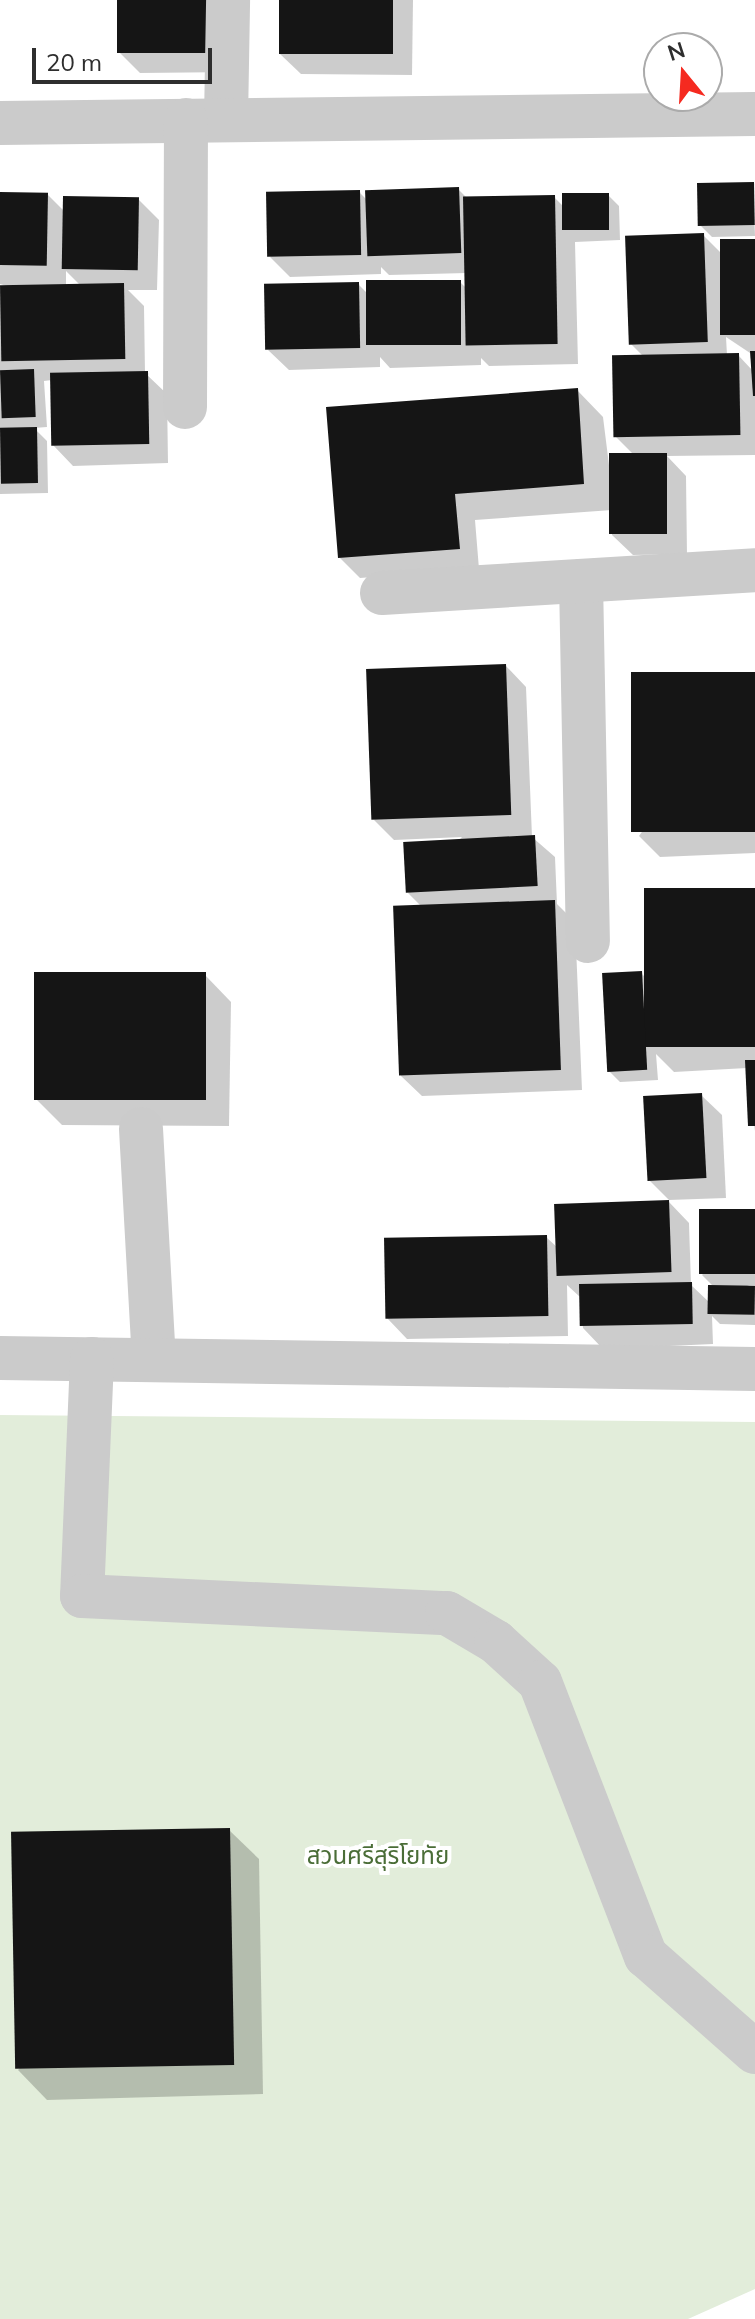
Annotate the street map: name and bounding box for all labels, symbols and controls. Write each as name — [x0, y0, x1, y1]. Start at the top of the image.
scale bar — [36, 32, 216, 82]
north arrow — [643, 32, 723, 112]
text: N — [664, 35, 688, 67]
text: 20 m — [46, 47, 102, 77]
park label: สวนศรีสุริโยทัย — [307, 1842, 449, 1870]

